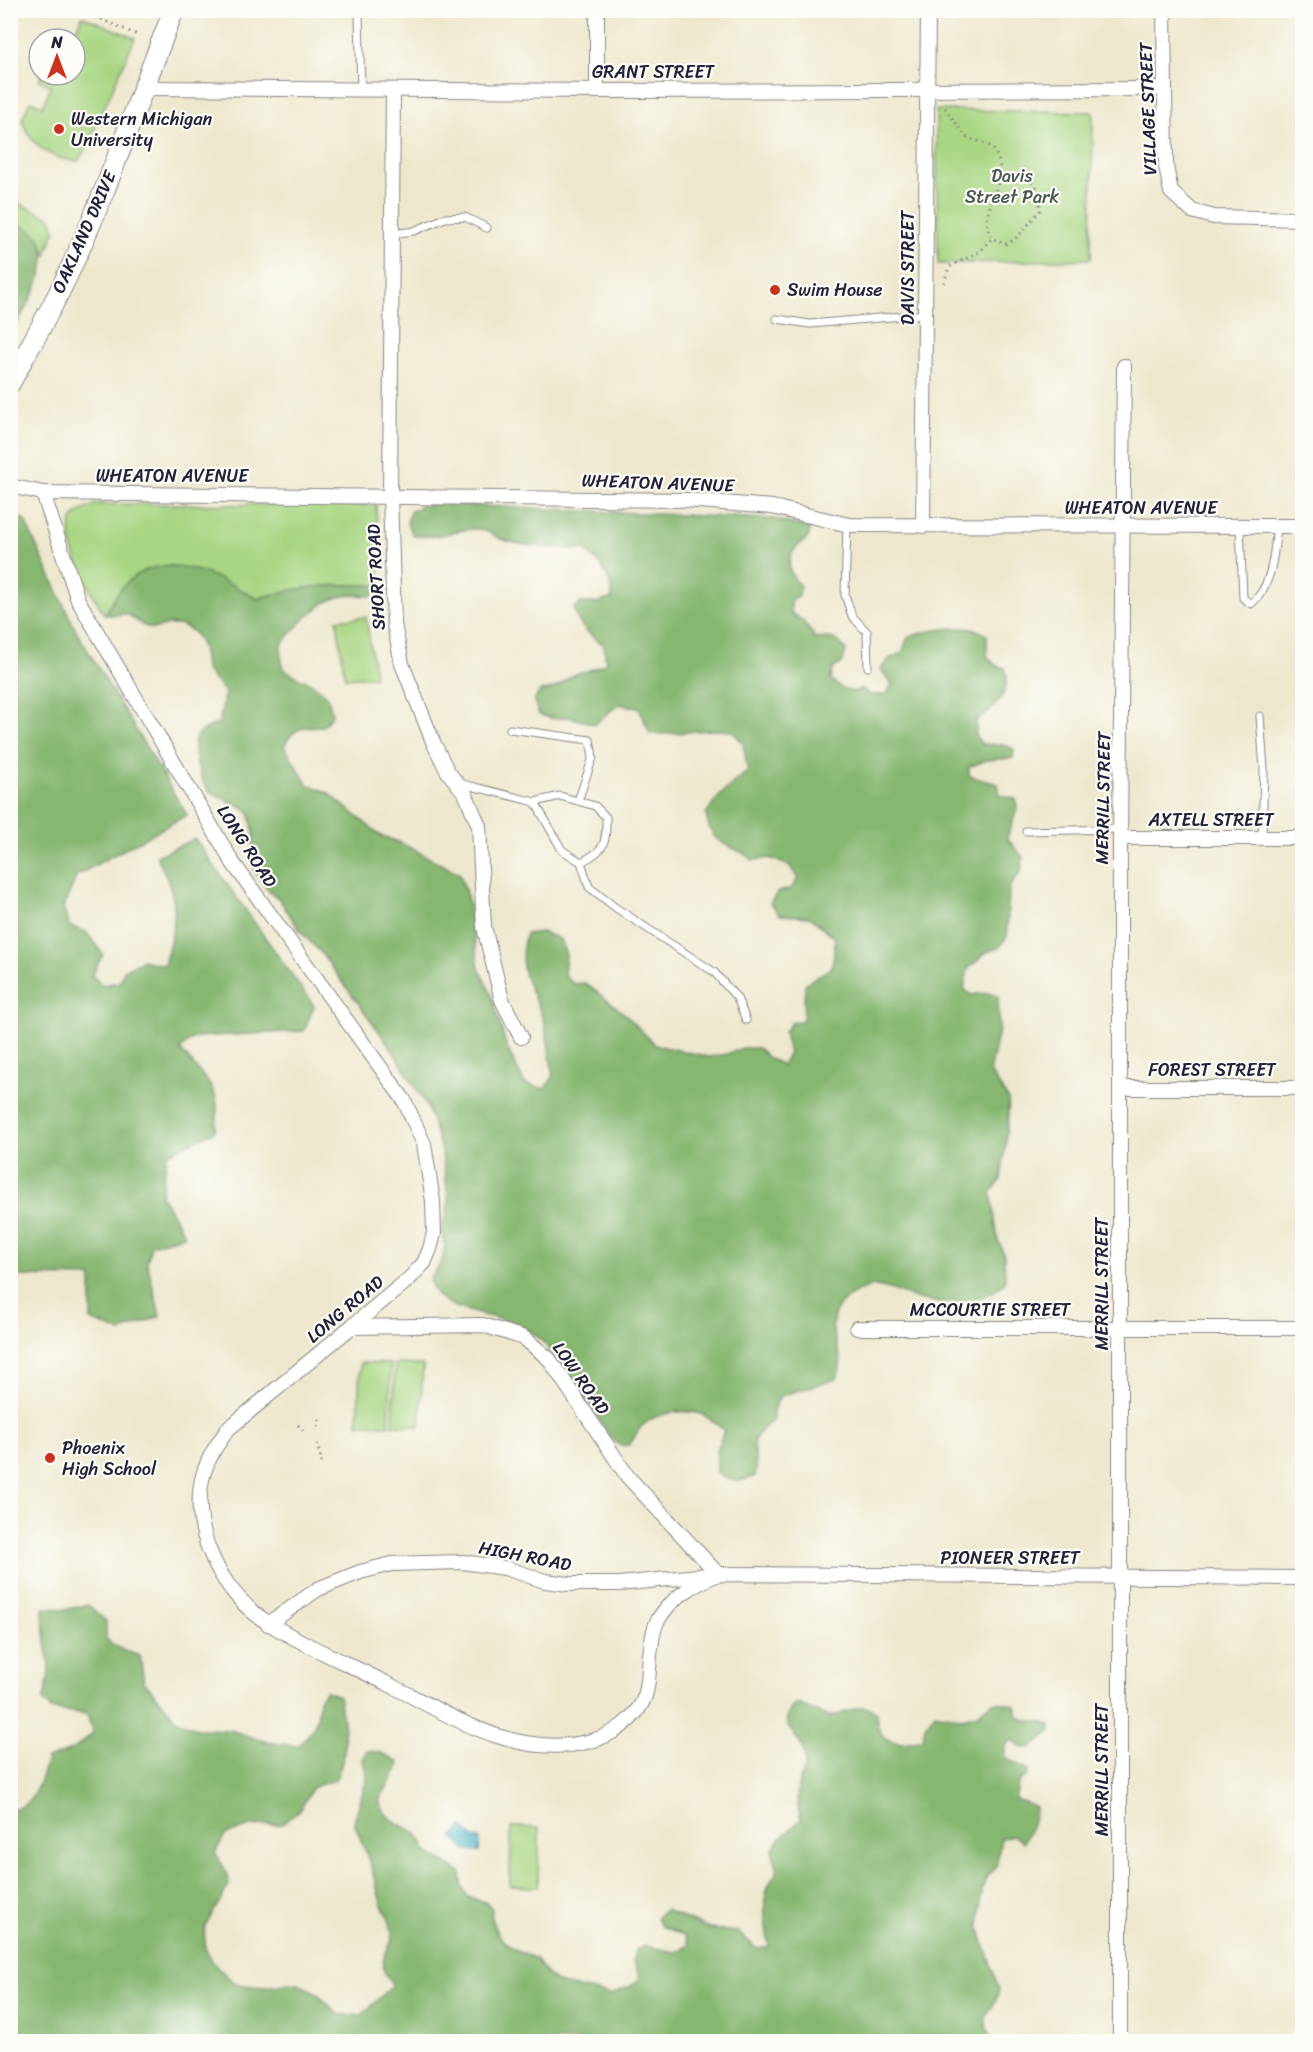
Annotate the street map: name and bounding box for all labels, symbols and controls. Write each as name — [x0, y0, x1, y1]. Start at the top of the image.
north arrow — [27, 27, 87, 87]
text: N — [50, 28, 63, 57]
street label: VILLAGE STREET — [1130, 41, 1166, 176]
street label: GRANT STREET — [592, 56, 715, 88]
place label: Western Michigan University — [71, 103, 212, 156]
marker: Western Michigan University — [52, 122, 66, 136]
park label: Davis Street Park — [965, 160, 1059, 213]
street label: OAKLAND DRIVE — [43, 164, 126, 299]
street label: DAVIS STREET — [892, 210, 924, 325]
place label: Swim House — [787, 274, 882, 306]
marker: Swim House — [768, 283, 782, 297]
street label: WHEATON AVENUE — [96, 460, 249, 492]
street label: WHEATON AVENUE — [581, 464, 736, 502]
street label: WHEATON AVENUE — [1065, 492, 1218, 524]
street label: SHORT ROAD — [357, 523, 395, 631]
street label: MERRILL STREET — [1086, 730, 1120, 865]
street label: LONG ROAD — [208, 798, 286, 894]
street label: AXTELL STREET — [1147, 804, 1275, 836]
street label: FOREST STREET — [1148, 1054, 1277, 1086]
street label: MERRILL STREET — [1086, 1217, 1118, 1350]
street label: LONG ROAD — [299, 1267, 391, 1351]
street label: MCCOURTIE STREET — [910, 1294, 1071, 1326]
street label: LOW ROAD — [544, 1335, 618, 1422]
place label: Phoenix High School — [62, 1432, 157, 1485]
marker: Phoenix High School — [43, 1451, 57, 1465]
street label: HIGH ROAD — [476, 1531, 574, 1581]
street label: PIONEER STREET — [940, 1542, 1081, 1574]
street label: MERRILL STREET — [1086, 1703, 1118, 1836]

